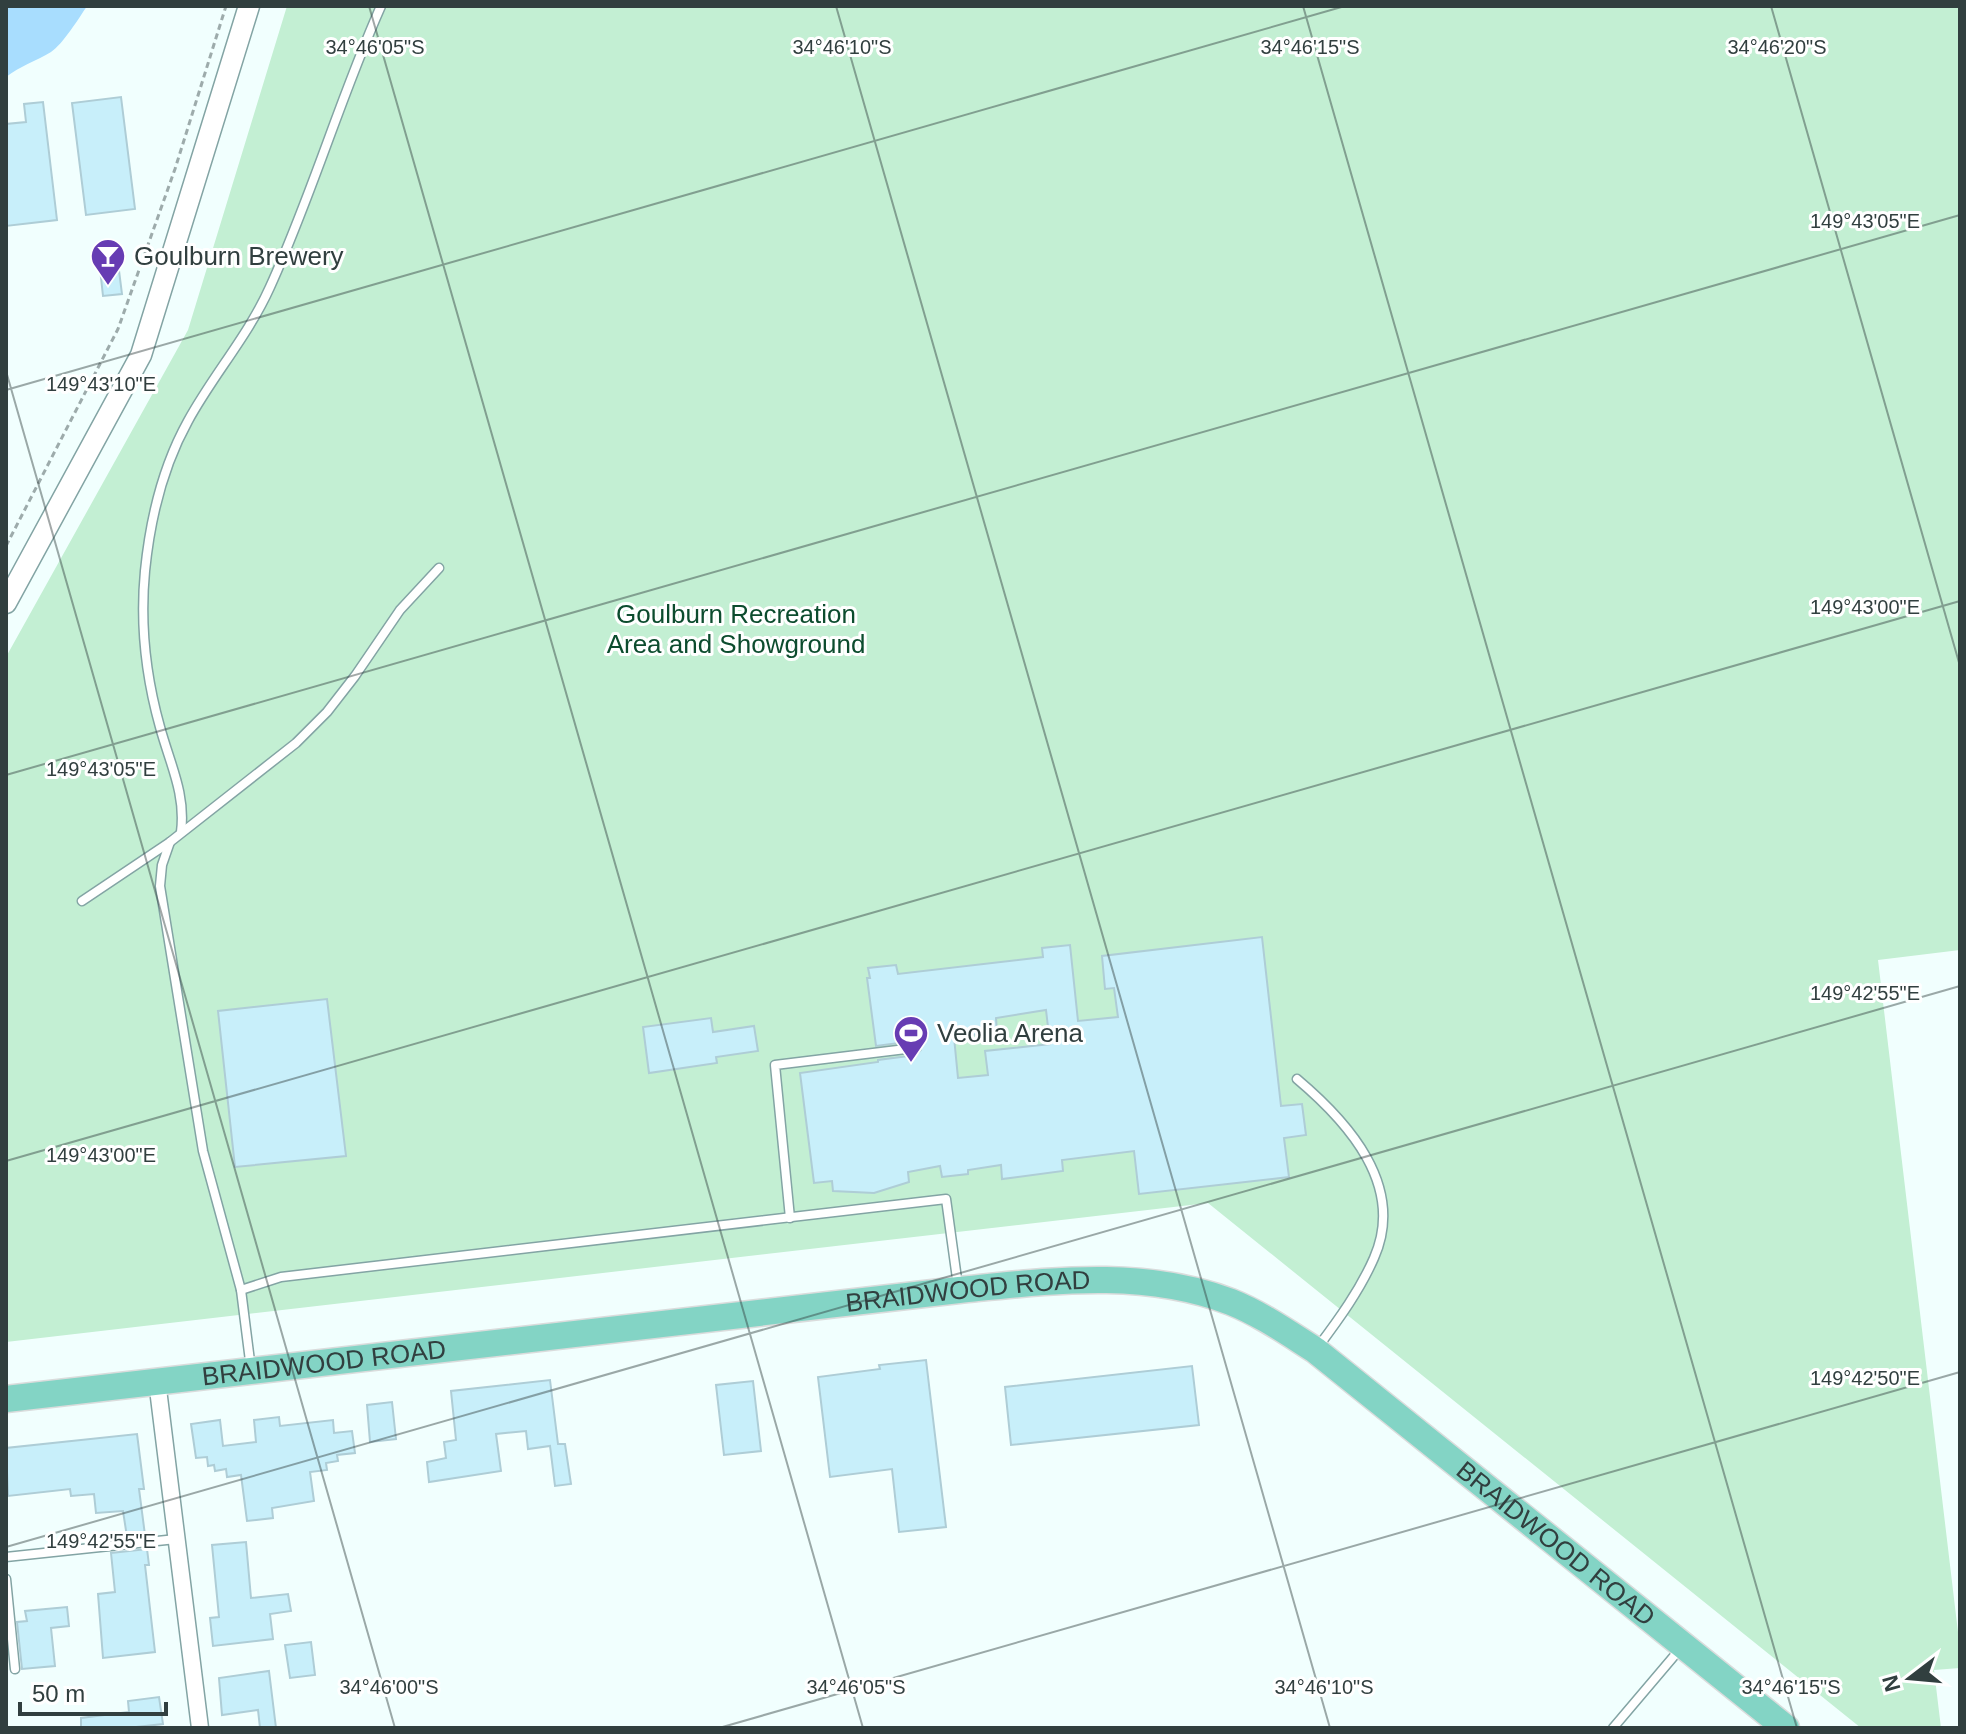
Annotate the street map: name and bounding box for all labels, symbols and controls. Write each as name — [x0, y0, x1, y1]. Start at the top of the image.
text: 34°46'05"S — [326, 36, 425, 58]
text: 34°46'10"S — [793, 36, 892, 58]
text: 34°46'15"S — [1261, 36, 1360, 58]
text: 34°46'20"S — [1728, 36, 1827, 58]
text: 149°43'05"E — [1810, 210, 1920, 232]
bar icon: Goulburn Brewery — [89, 237, 127, 287]
place label: Goulburn Brewery — [134, 241, 344, 271]
text: 149°43'10"E — [46, 373, 156, 395]
text: 149°43'00"E — [1810, 596, 1920, 618]
park label: Goulburn Recreation Area and Showground — [607, 599, 865, 659]
text: 149°43'05"E — [46, 758, 156, 780]
text: 149°42'55"E — [1810, 982, 1920, 1004]
sports icon: Veolia Arena — [892, 1014, 930, 1064]
place label: Veolia Arena — [937, 1018, 1084, 1048]
text: 149°43'00"E — [46, 1144, 156, 1166]
street label: BRAIDWOOD ROAD — [844, 1265, 1091, 1318]
street label: BRAIDWOOD ROAD — [200, 1334, 448, 1391]
text: 149°42'50"E — [1810, 1367, 1920, 1389]
street label: BRAIDWOOD ROAD — [1451, 1455, 1661, 1632]
text: 149°42'55"E — [46, 1530, 156, 1552]
north arrow — [1870, 1638, 1950, 1718]
scale bar — [20, 1666, 166, 1716]
text: N — [1877, 1672, 1905, 1694]
text: 34°46'00"S — [340, 1676, 439, 1698]
text: 34°46'05"S — [807, 1676, 906, 1698]
text: 34°46'10"S — [1275, 1676, 1374, 1698]
text: 34°46'15"S — [1742, 1676, 1841, 1698]
text: 50 m — [32, 1680, 85, 1707]

